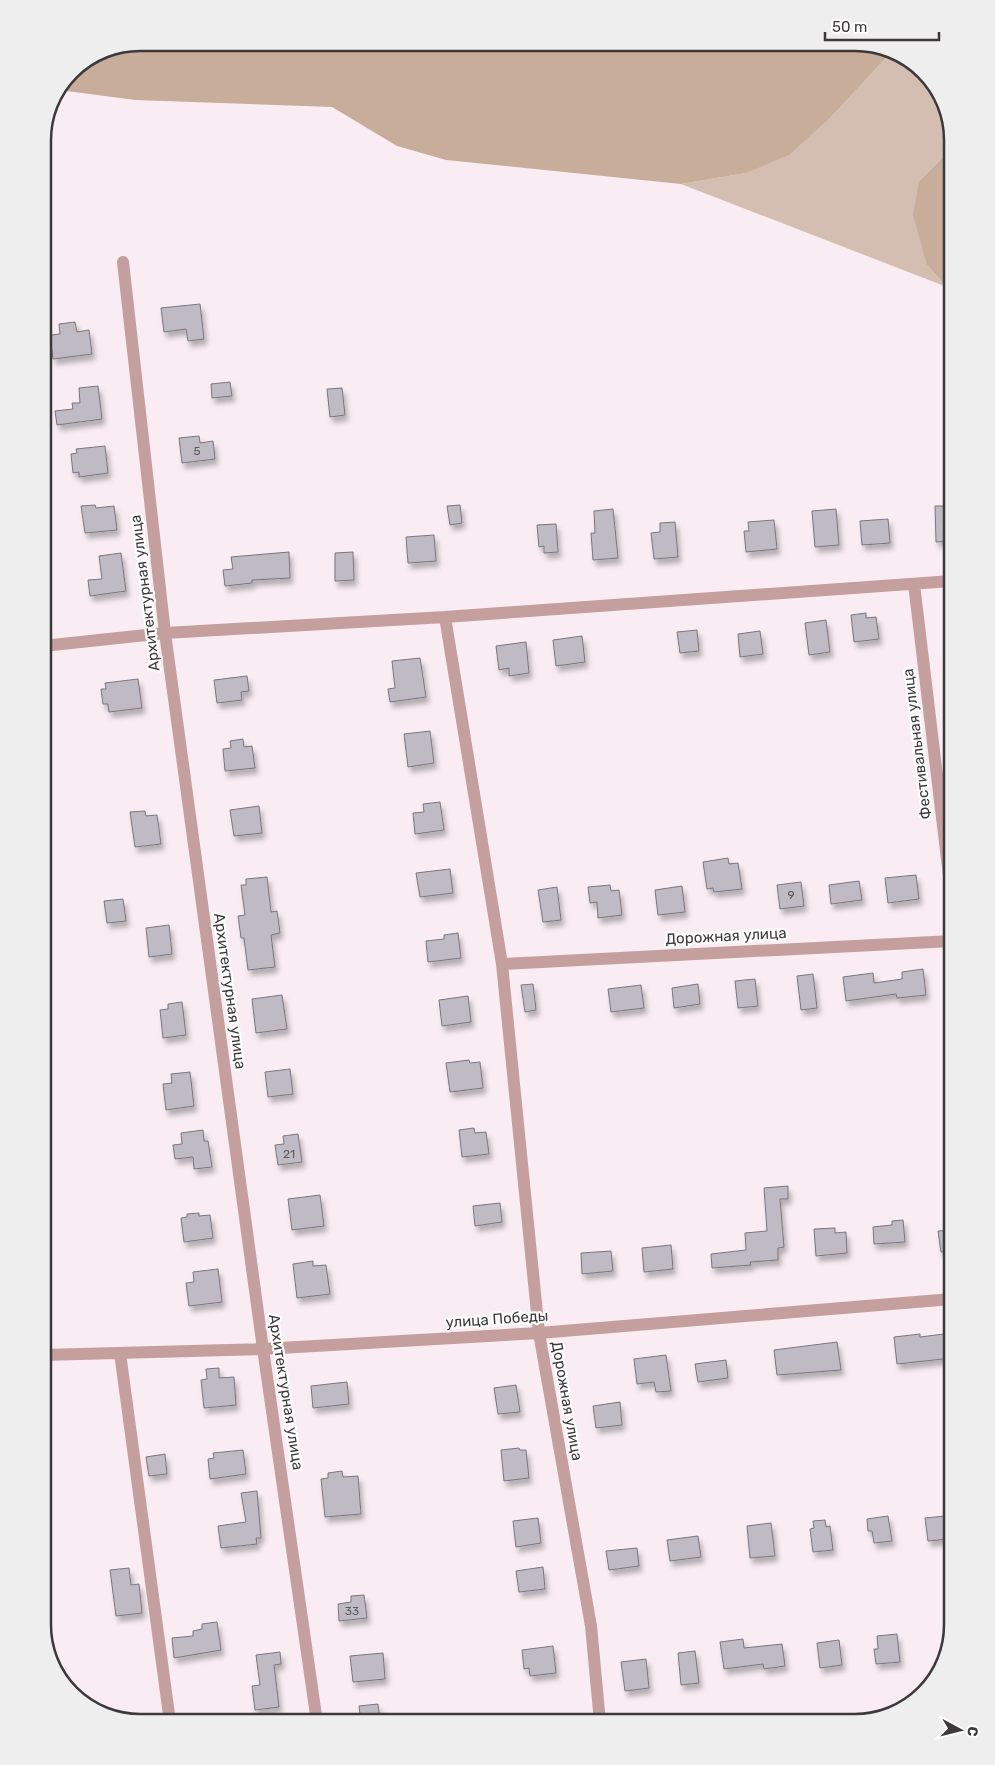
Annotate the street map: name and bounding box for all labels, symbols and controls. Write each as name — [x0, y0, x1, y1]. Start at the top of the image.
scale bar — [825, 10, 939, 42]
text: 50 m — [832, 18, 867, 36]
house number: 5 — [193, 444, 201, 458]
street label: Архитектурная улица — [126, 514, 164, 672]
street label: Фестивальная улица — [899, 668, 935, 820]
house number: 9 — [787, 888, 795, 902]
street label: Архитектурная улица — [210, 912, 250, 1070]
street label: Дорожная улица — [665, 924, 787, 948]
house number: 21 — [283, 1147, 295, 1161]
street label: улица Победы — [445, 1306, 549, 1332]
street label: Архитектурная улица — [265, 1313, 307, 1471]
street label: Дорожная улица — [548, 1340, 586, 1462]
house number: 33 — [345, 1604, 359, 1618]
north arrow — [935, 1705, 985, 1755]
text: С — [963, 1726, 981, 1738]

